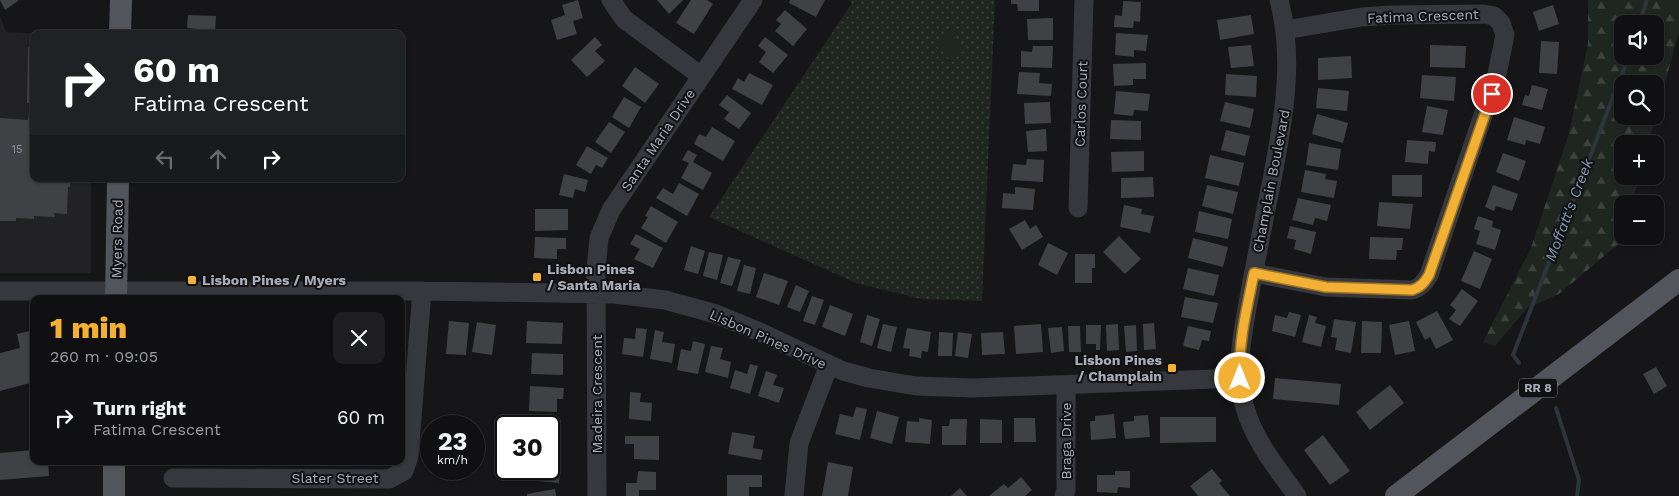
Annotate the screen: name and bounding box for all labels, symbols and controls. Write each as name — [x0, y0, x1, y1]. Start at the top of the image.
street label: Fatima Crescent — [1367, 6, 1479, 26]
map controls — [1614, 15, 1664, 245]
button: sound — [1614, 15, 1664, 65]
text: 60 m — [133, 49, 220, 91]
icon: right — [50, 50, 115, 115]
street label: Carlos Court — [1072, 61, 1090, 147]
pin — [1471, 73, 1513, 115]
button: search — [1614, 75, 1664, 125]
icon: arrive — [1478, 80, 1506, 108]
street label: Santa Maria Drive — [618, 86, 698, 194]
text: Fatima Crescent — [133, 91, 309, 116]
street label: Champlain Boulevard — [1249, 108, 1293, 254]
button: + — [1614, 135, 1664, 185]
house number: 15 — [12, 143, 22, 156]
icon: left — [151, 145, 179, 173]
icon: ahead — [204, 145, 232, 173]
icon: right — [257, 145, 285, 173]
water label: Moffatt's Creek — [1541, 155, 1597, 264]
button: − — [1614, 195, 1664, 245]
street label: Myers Road — [108, 199, 126, 279]
place label: Lisbon Pines / Santa Maria — [547, 261, 641, 293]
marker: Lisbon Pines / Santa Maria — [531, 271, 543, 283]
place label: Lisbon Pines / Myers — [202, 272, 347, 288]
marker: Lisbon Pines / Myers — [186, 274, 198, 286]
street label: Lisbon Pines Drive — [707, 306, 829, 372]
text: 1 min — [50, 310, 127, 345]
button: close — [333, 312, 385, 364]
street label: Madeira Crescent — [589, 334, 605, 454]
text: 260 m · 09:05 — [50, 347, 158, 366]
position arrow — [1213, 351, 1265, 403]
place label: Lisbon Pines / Champlain — [1075, 352, 1163, 384]
marker: Lisbon Pines / Champlain — [1166, 362, 1178, 374]
road number: RR 8 — [1519, 378, 1557, 398]
text: Turn right — [93, 397, 186, 420]
street label: Braga Drive — [1058, 402, 1074, 480]
icon: right — [50, 404, 78, 432]
text: 60 m — [337, 406, 385, 429]
speed limit sign: 30 — [495, 415, 560, 480]
text: Fatima Crescent — [93, 420, 221, 439]
text: 23 — [438, 427, 467, 456]
text: km/h — [437, 453, 468, 467]
street label: Slater Street — [291, 470, 379, 486]

